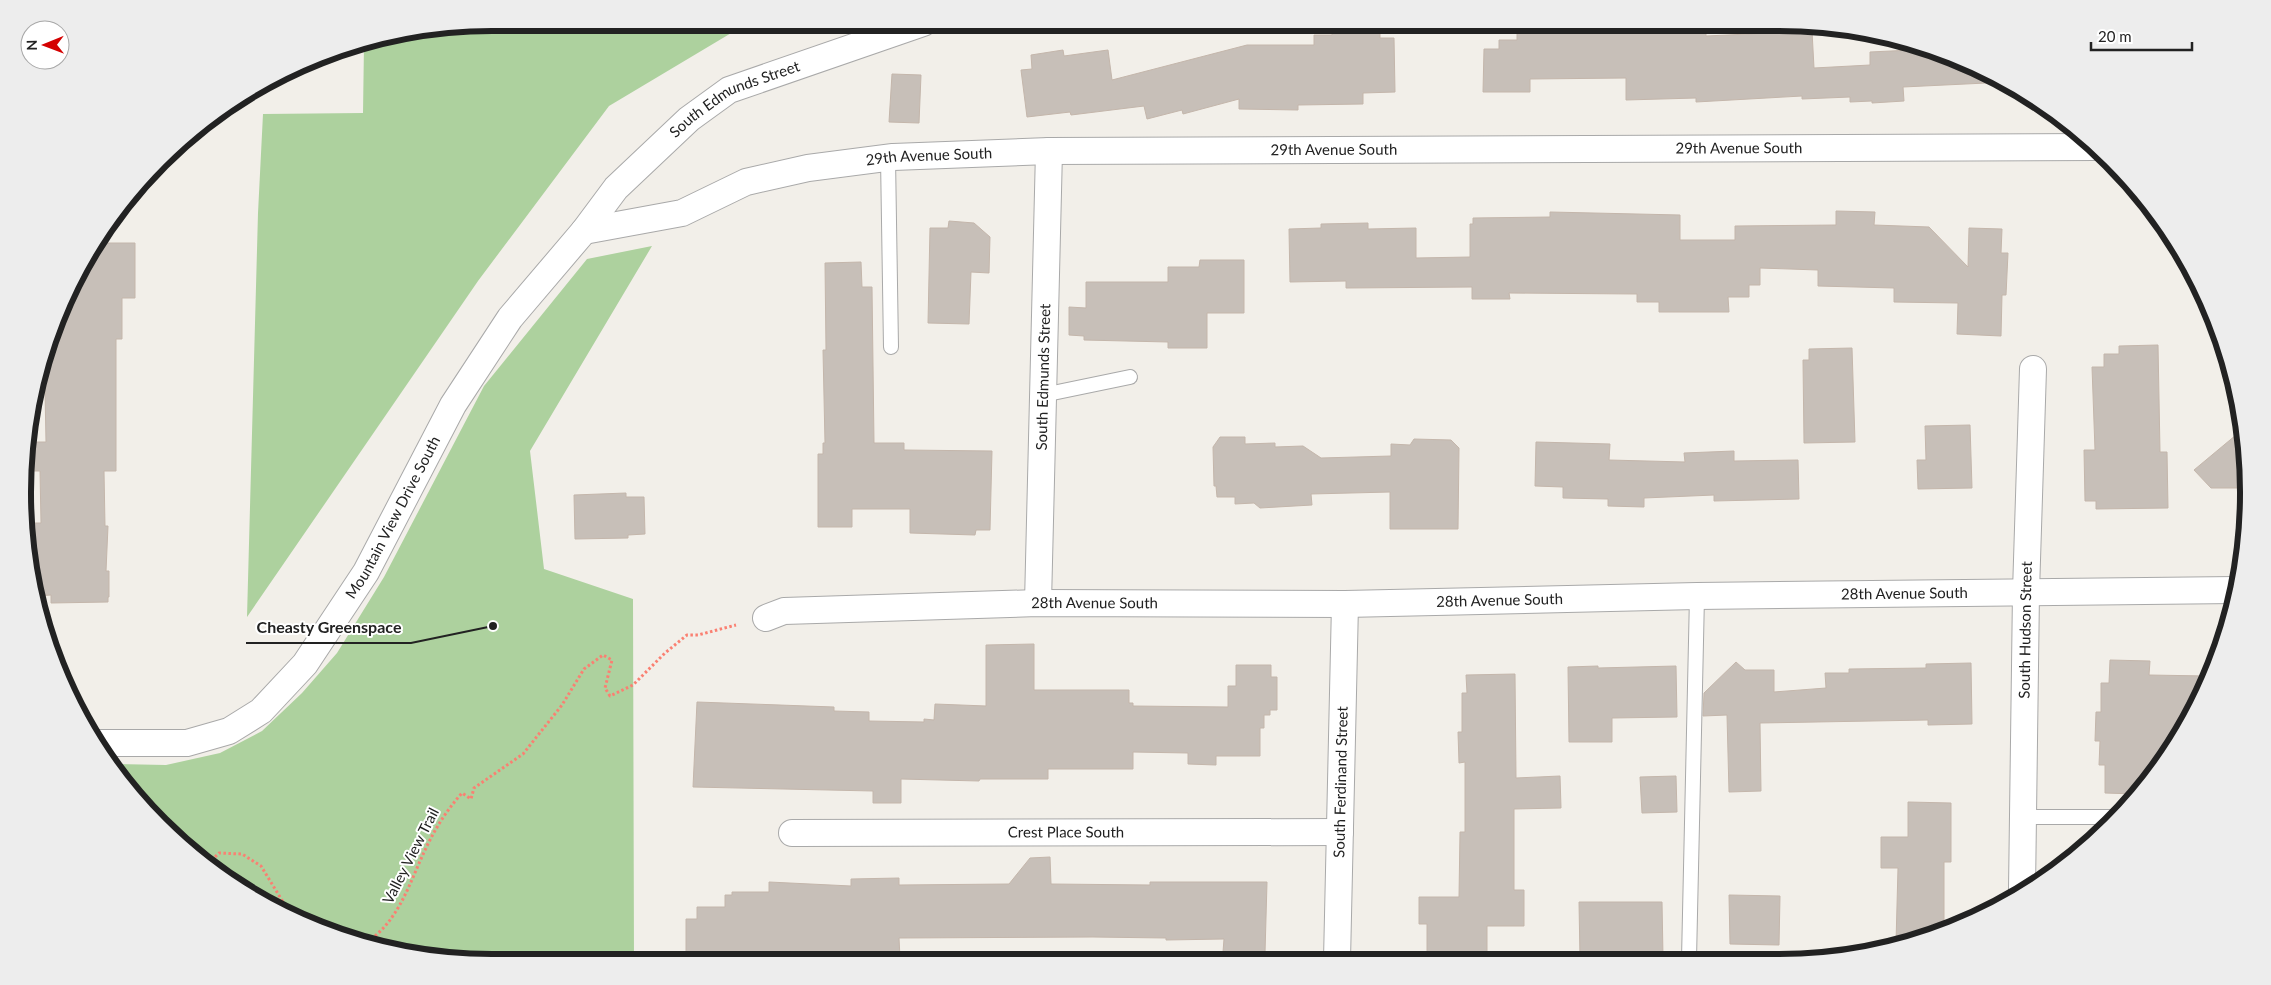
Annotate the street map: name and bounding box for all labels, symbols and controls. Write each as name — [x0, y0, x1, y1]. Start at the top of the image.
north arrow — [20, 20, 70, 70]
scale bar — [2091, 20, 2192, 52]
text: 20 m — [2098, 27, 2132, 45]
text: N — [23, 40, 40, 51]
street label: South Edmunds Street — [665, 56, 802, 141]
street label: 29th Avenue South — [1675, 138, 1802, 157]
street label: 29th Avenue South — [1270, 140, 1397, 158]
street label: 29th Avenue South — [865, 143, 993, 168]
street label: South Edmunds Street — [1032, 303, 1053, 451]
street label: Mountain View Drive South — [341, 433, 443, 602]
street label: South Hudson Street — [2015, 560, 2035, 699]
street label: 28th Avenue South — [1841, 583, 1968, 602]
street label: 28th Avenue South — [1436, 589, 1563, 610]
street label: 28th Avenue South — [1031, 593, 1158, 611]
callout: Cheasty Greenspace — [246, 612, 411, 643]
text: Cheasty Greenspace — [257, 617, 402, 636]
street label: South Ferdinand Street — [1329, 705, 1351, 858]
street label: Valley View Trail — [378, 804, 442, 907]
street label: Crest Place South — [1008, 822, 1124, 841]

